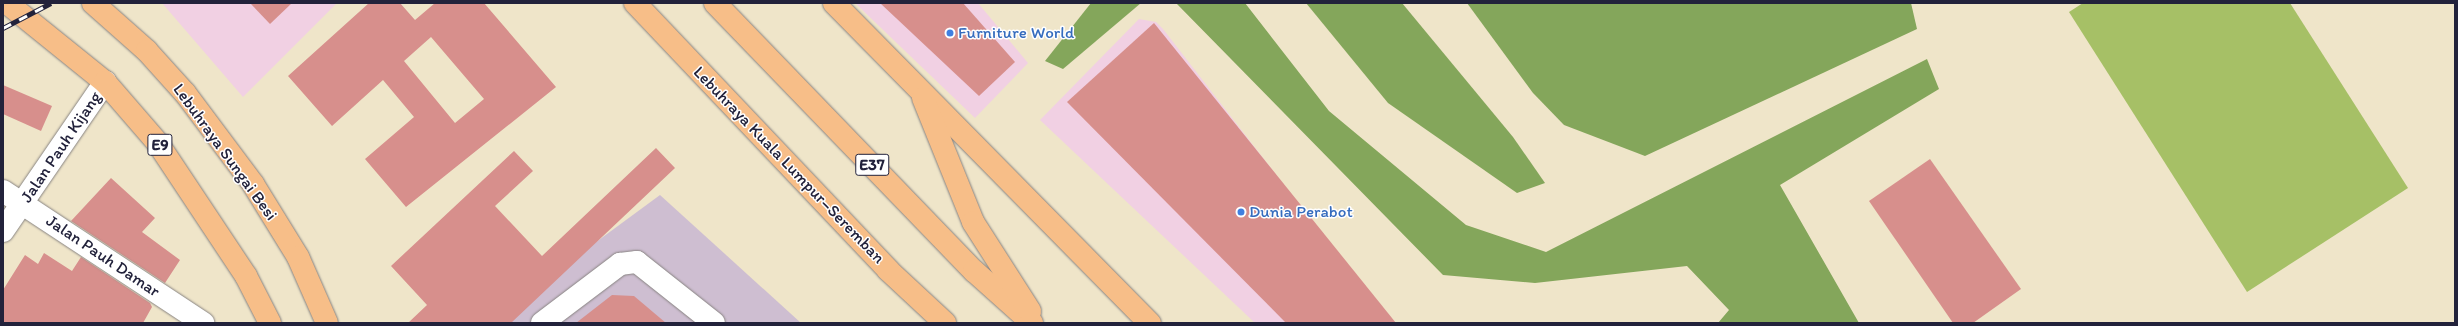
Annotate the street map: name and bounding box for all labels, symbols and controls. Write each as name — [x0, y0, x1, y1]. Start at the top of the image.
place label: Furniture World — [958, 23, 1074, 43]
marker: Furniture World — [945, 28, 955, 38]
street label: Lebuhraya Kuala Lumpur–Seremban — [690, 63, 888, 267]
street label: Lebuhraya Sungai Besi — [168, 80, 282, 224]
street label: Jalan Pauh Kijang — [17, 88, 105, 206]
road number: E9 — [147, 131, 173, 159]
road number: E37 — [855, 151, 889, 179]
place label: Dunia Perabot — [1249, 202, 1353, 222]
marker: Dunia Perabot — [1236, 207, 1246, 217]
street label: Jalan Pauh Damar — [42, 211, 164, 301]

